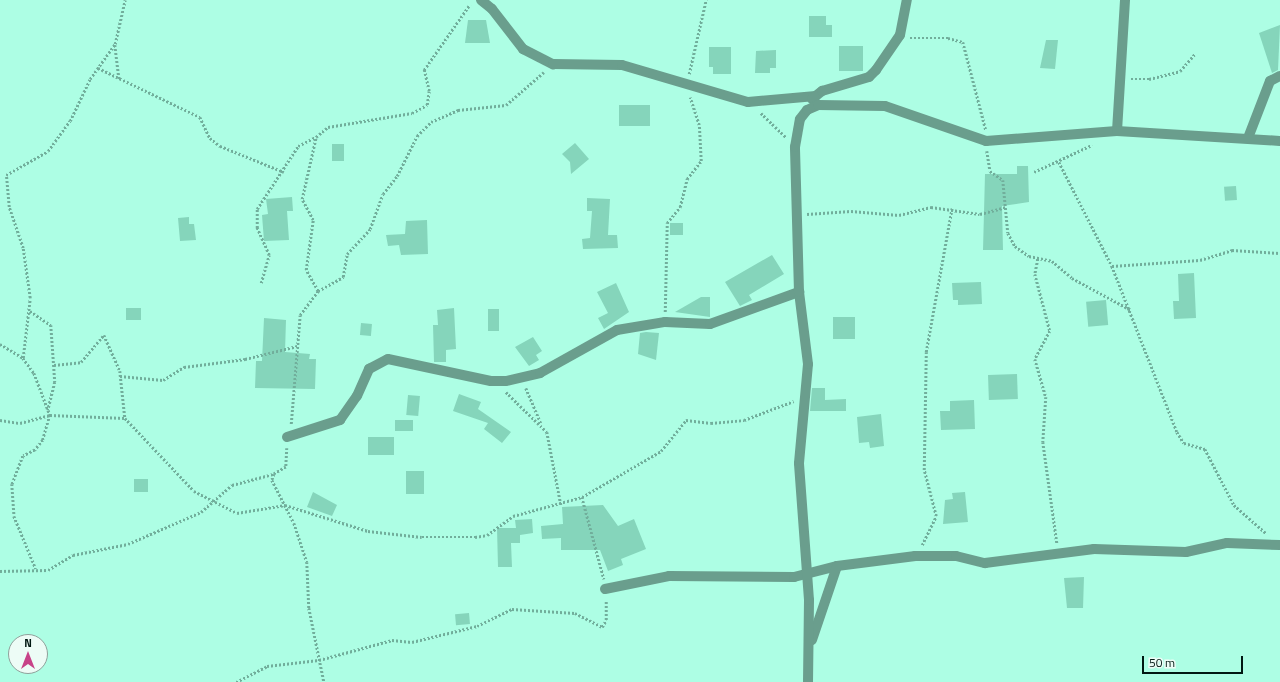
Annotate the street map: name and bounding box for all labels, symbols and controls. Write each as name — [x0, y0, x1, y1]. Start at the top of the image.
north arrow — [8, 634, 48, 674]
text: N — [24, 635, 32, 651]
scale bar — [1144, 648, 1245, 674]
text: 50 m — [1149, 653, 1175, 672]

